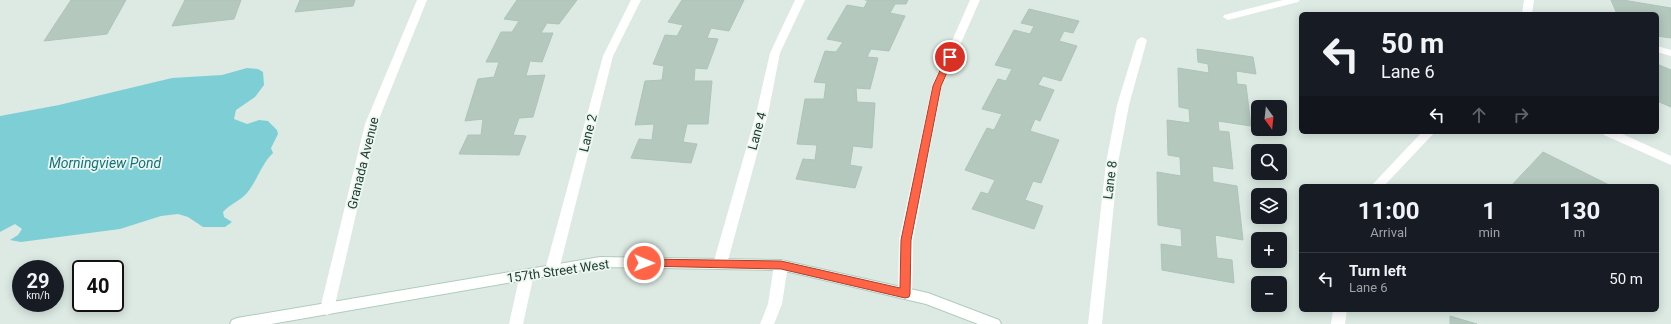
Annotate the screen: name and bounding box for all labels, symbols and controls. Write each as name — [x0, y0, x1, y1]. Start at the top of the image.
text: 50 m — [1381, 27, 1444, 60]
icon: left — [1315, 28, 1367, 80]
pin — [933, 40, 967, 74]
icon: arrive — [939, 46, 961, 68]
text: Lane 6 — [1381, 61, 1435, 82]
north arrow — [1251, 100, 1287, 136]
map controls — [1251, 100, 1287, 312]
icon: left — [1426, 104, 1448, 126]
icon: ahead — [1468, 104, 1490, 126]
icon: right — [1510, 104, 1532, 126]
street label: Lane 4 — [745, 110, 769, 152]
street label: Lane 2 — [576, 112, 600, 154]
street label: Granada Avenue — [344, 115, 382, 211]
button: search — [1251, 144, 1287, 180]
water label: Morningview Pond — [49, 155, 161, 171]
street label: Lane 8 — [1100, 160, 1120, 200]
button: layers — [1251, 188, 1287, 224]
text: 11:00 — [1358, 197, 1420, 225]
text: 1 — [1482, 197, 1496, 225]
text: 130 — [1559, 197, 1600, 225]
text: Arrival — [1370, 225, 1407, 240]
text: min — [1478, 225, 1500, 240]
text: m — [1574, 225, 1585, 240]
button: + — [1251, 232, 1287, 268]
position arrow — [623, 242, 665, 284]
street label: 157th Street West — [506, 256, 610, 286]
speed limit sign: 40 — [72, 260, 124, 312]
text: Turn left — [1349, 262, 1406, 280]
icon: left — [1315, 268, 1337, 290]
text: 29 — [27, 269, 49, 293]
text: 50 m — [1609, 270, 1643, 288]
button: − — [1251, 276, 1287, 312]
text: Lane 6 — [1349, 280, 1388, 295]
text: km/h — [26, 290, 50, 301]

